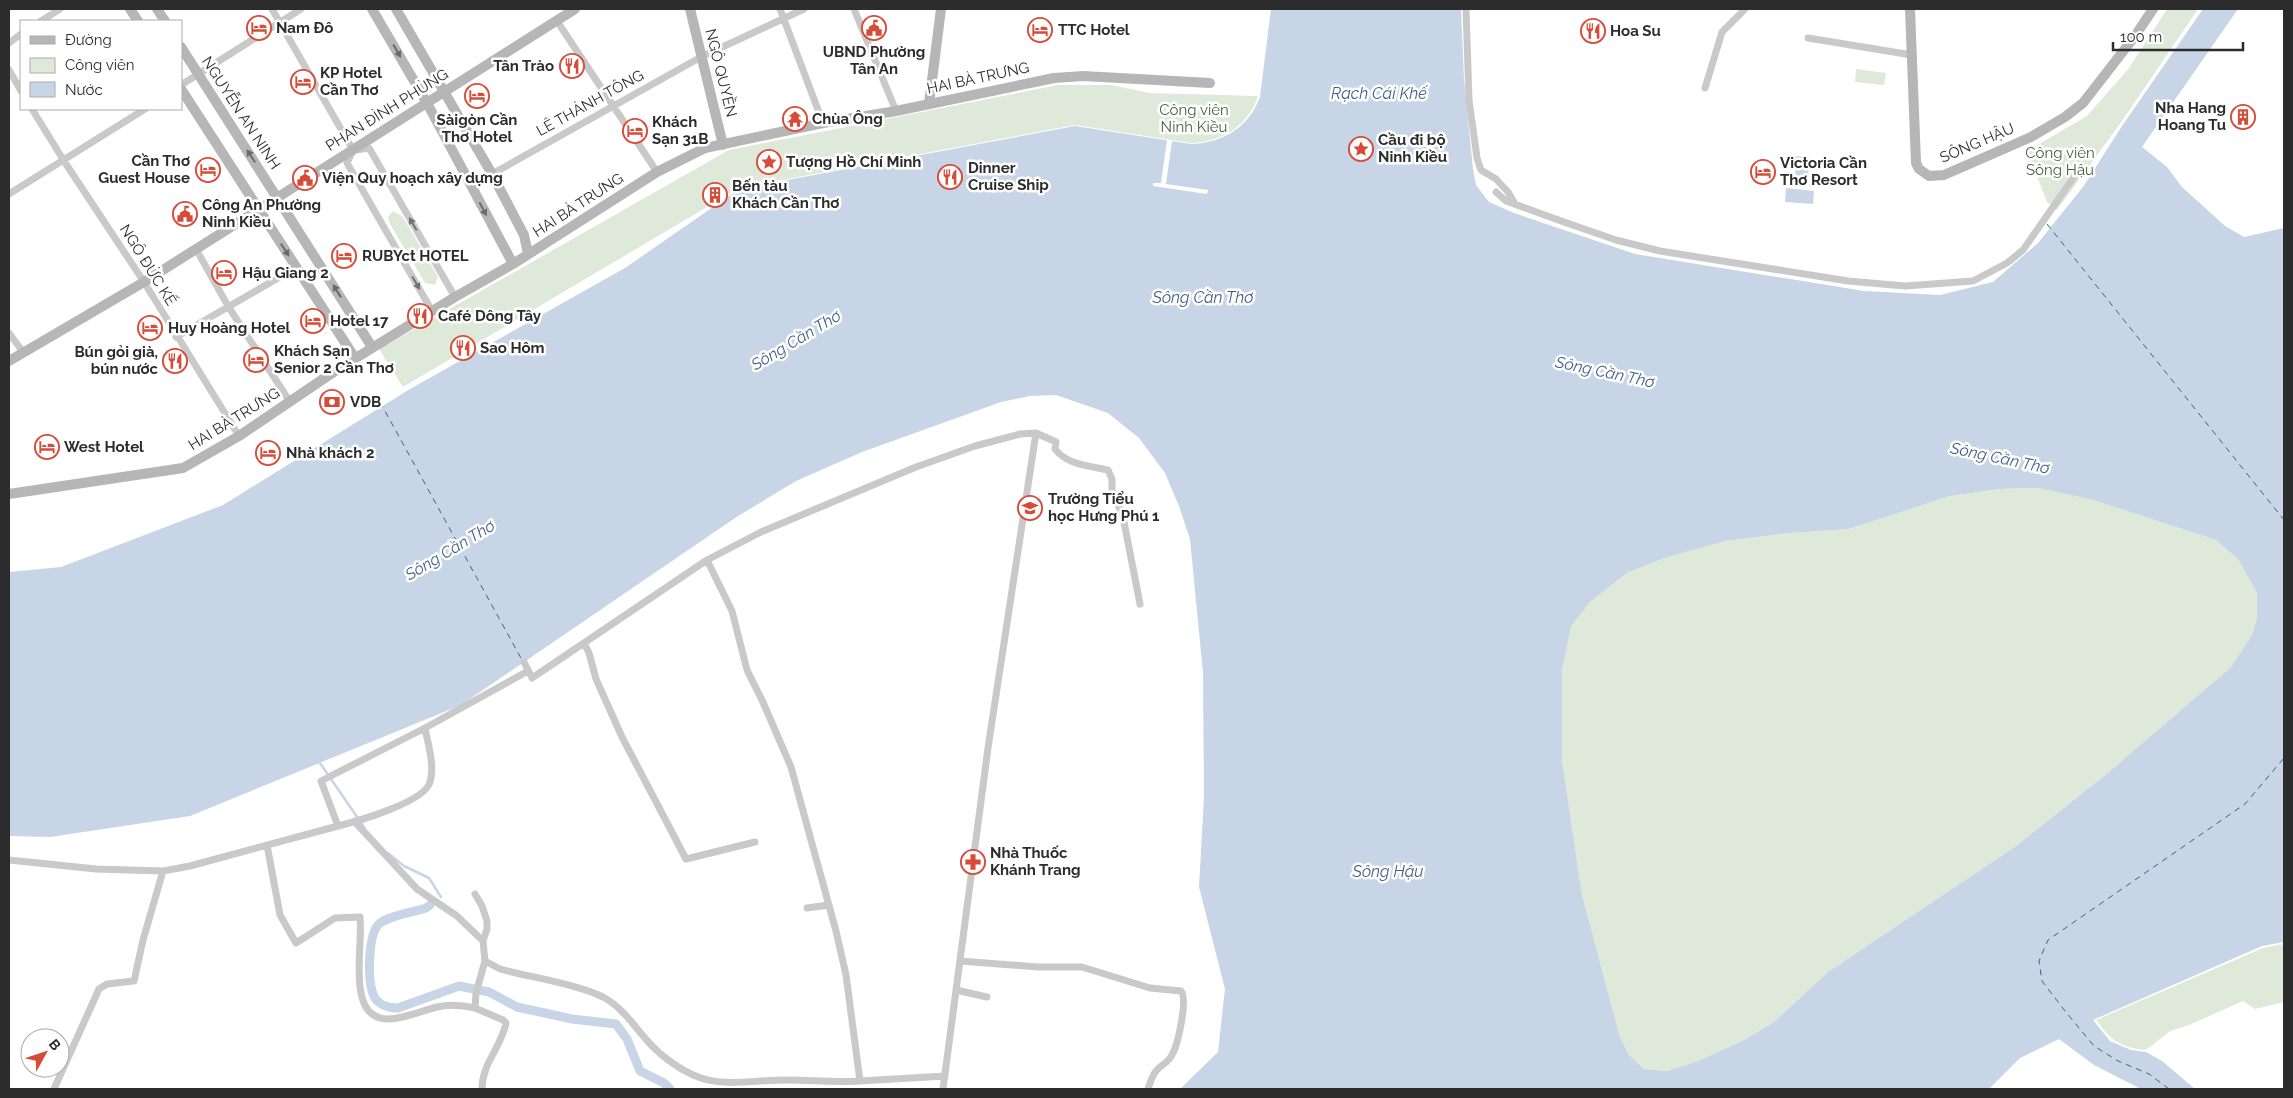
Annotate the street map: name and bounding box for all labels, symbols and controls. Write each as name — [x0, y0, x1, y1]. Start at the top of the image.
hotel icon: Nam Đô — [246, 15, 272, 41]
public building icon: UBND Phường Tân An — [861, 15, 887, 41]
hotel icon: TTC Hotel — [1027, 17, 1053, 43]
restaurant icon: Hoa Su — [1580, 18, 1606, 44]
place label: Nam Đô — [276, 19, 333, 37]
legend — [20, 20, 182, 110]
scale bar — [2113, 20, 2243, 52]
place label: TTC Hotel — [1058, 21, 1130, 39]
place label: Hoa Su — [1610, 22, 1661, 40]
street label: NGÔ QUYỀN — [701, 27, 742, 119]
text: 100 m — [2120, 28, 2162, 46]
text: Đường — [65, 31, 112, 49]
place label: UBND Phường Tân An — [823, 43, 925, 78]
one-way arrow — [392, 44, 401, 57]
street label: NGUYỄN AN NINH — [198, 53, 285, 173]
restaurant icon: Tân Trào — [559, 53, 585, 79]
text: Công viên — [65, 56, 134, 74]
place label: Tân Trào — [493, 57, 554, 75]
street label: HAI BÀ TRƯNG — [925, 58, 1031, 98]
place label: KP Hotel Cần Thơ — [320, 64, 382, 99]
street label: PHAN ĐÌNH PHÙNG — [322, 65, 452, 155]
street label: LÊ THÁNH TÔNG — [533, 66, 647, 140]
hotel icon: KP Hotel Cần Thơ — [290, 69, 316, 95]
text: Nước — [65, 81, 103, 99]
hotel icon: Sàigòn Cần Thơ Hotel — [464, 83, 490, 109]
water label: Rạch Cái Khế — [1331, 84, 1428, 103]
place label: Nha Hang Hoang Tu — [2155, 99, 2226, 134]
park label: Công viên Ninh Kiều — [1159, 101, 1229, 136]
building icon: Nha Hang Hoang Tu — [2230, 104, 2256, 130]
temple icon: Chùa Ông — [782, 106, 808, 132]
place label: Chùa Ông — [812, 110, 883, 128]
place label: Sàigòn Cần Thơ Hotel — [437, 111, 517, 146]
place label: Khách Sạn 31B — [652, 113, 708, 148]
hotel icon: Khách Sạn 31B — [622, 118, 648, 144]
street label: SÔNG HẬU — [1937, 119, 2017, 167]
place label: Cầu đi bộ Ninh Kiều — [1378, 131, 1447, 166]
place icon: Cầu đi bộ Ninh Kiều — [1348, 136, 1374, 162]
park label: Công viên Sông Hậu — [2025, 144, 2095, 179]
place icon: Tượng Hồ Chí Minh — [756, 149, 782, 175]
one-way arrow — [246, 150, 256, 163]
place label: Cần Thơ Guest House — [98, 152, 190, 187]
place label: Tượng Hồ Chí Minh — [786, 153, 921, 171]
place label: Victoria Cần Thơ Resort — [1780, 154, 1867, 189]
hotel icon: Cần Thơ Guest House — [195, 157, 221, 183]
place label: Dinner Cruise Ship — [968, 159, 1049, 194]
hotel icon: Victoria Cần Thơ Resort — [1750, 159, 1776, 185]
restaurant icon: Dinner Cruise Ship — [937, 164, 963, 190]
public building icon: Viện Quy hoạch xây dựng — [292, 165, 318, 191]
place label: Viện Quy hoạch xây dựng — [322, 169, 503, 187]
street label: HAI BÀ TRƯNG — [529, 169, 627, 241]
place label: Bến tàu Khách Cần Thơ — [732, 177, 839, 212]
building icon: Bến tàu Khách Cần Thơ — [702, 182, 728, 208]
place label: Công An Phường Ninh Kiều — [202, 196, 321, 231]
public building icon: Công An Phường Ninh Kiều — [172, 201, 198, 227]
one-way arrow — [479, 201, 487, 216]
one-way arrow — [409, 218, 418, 231]
street label: NGÔ ĐỨC KẾ — [116, 220, 181, 309]
hotel icon: RUBYct HOTEL — [331, 243, 357, 269]
one-way arrow — [281, 244, 290, 257]
place label: RUBYct HOTEL — [362, 247, 469, 265]
hotel icon: Hậu Giang 2 — [211, 260, 237, 286]
place label: Hậu Giang 2 — [242, 264, 329, 282]
one-way arrow — [412, 277, 421, 290]
one-way arrow — [332, 285, 342, 298]
water label: Sông Cần Thơ — [1152, 288, 1254, 307]
restaurant icon: Café Dông Tây — [407, 303, 433, 329]
water label: Sông Cần Thơ — [747, 305, 845, 375]
place label: Café Dông Tây — [438, 307, 542, 325]
hotel icon: Hotel 17 — [300, 308, 326, 334]
place label: Hotel 17 — [330, 312, 389, 330]
hotel icon: Huy Hoàng Hotel — [137, 315, 163, 341]
place label: Huy Hoàng Hotel — [168, 319, 290, 337]
restaurant icon: Sao Hôm — [450, 335, 476, 361]
place label: Sao Hôm — [480, 339, 545, 357]
place label: Khách Sạn Senior 2 Cần Thơ — [274, 342, 394, 377]
place label: Bún gỏi già, bún nước — [74, 343, 159, 378]
hotel icon: Khách Sạn Senior 2 Cần Thơ — [243, 347, 269, 373]
restaurant icon: Bún gỏi già, bún nước — [162, 348, 188, 374]
water label: Sông Cần Thơ — [1553, 352, 1657, 392]
street label: HAI BÀ TRƯNG — [185, 384, 283, 454]
bank icon: VDB — [319, 389, 345, 415]
place label: VDB — [350, 393, 381, 411]
hotel icon: West Hotel — [34, 434, 60, 460]
place label: West Hotel — [64, 438, 144, 456]
water label: Sông Cần Thơ — [1948, 438, 2052, 478]
hotel icon: Nhà khách 2 — [255, 440, 281, 466]
place label: Nhà khách 2 — [286, 444, 374, 462]
place label: Trường Tiểu học Hưng Phú 1 — [1048, 490, 1160, 525]
school or university icon: Trường Tiểu học Hưng Phú 1 — [1017, 495, 1043, 521]
water label: Sông Cần Thơ — [401, 515, 499, 585]
place label: Nhà Thuốc Khánh Trang — [990, 844, 1080, 879]
pharmacy icon: Nhà Thuốc Khánh Trang — [960, 849, 986, 875]
water label: Sông Hậu — [1352, 862, 1423, 881]
north arrow — [20, 1028, 70, 1078]
text: B — [46, 1036, 64, 1054]

